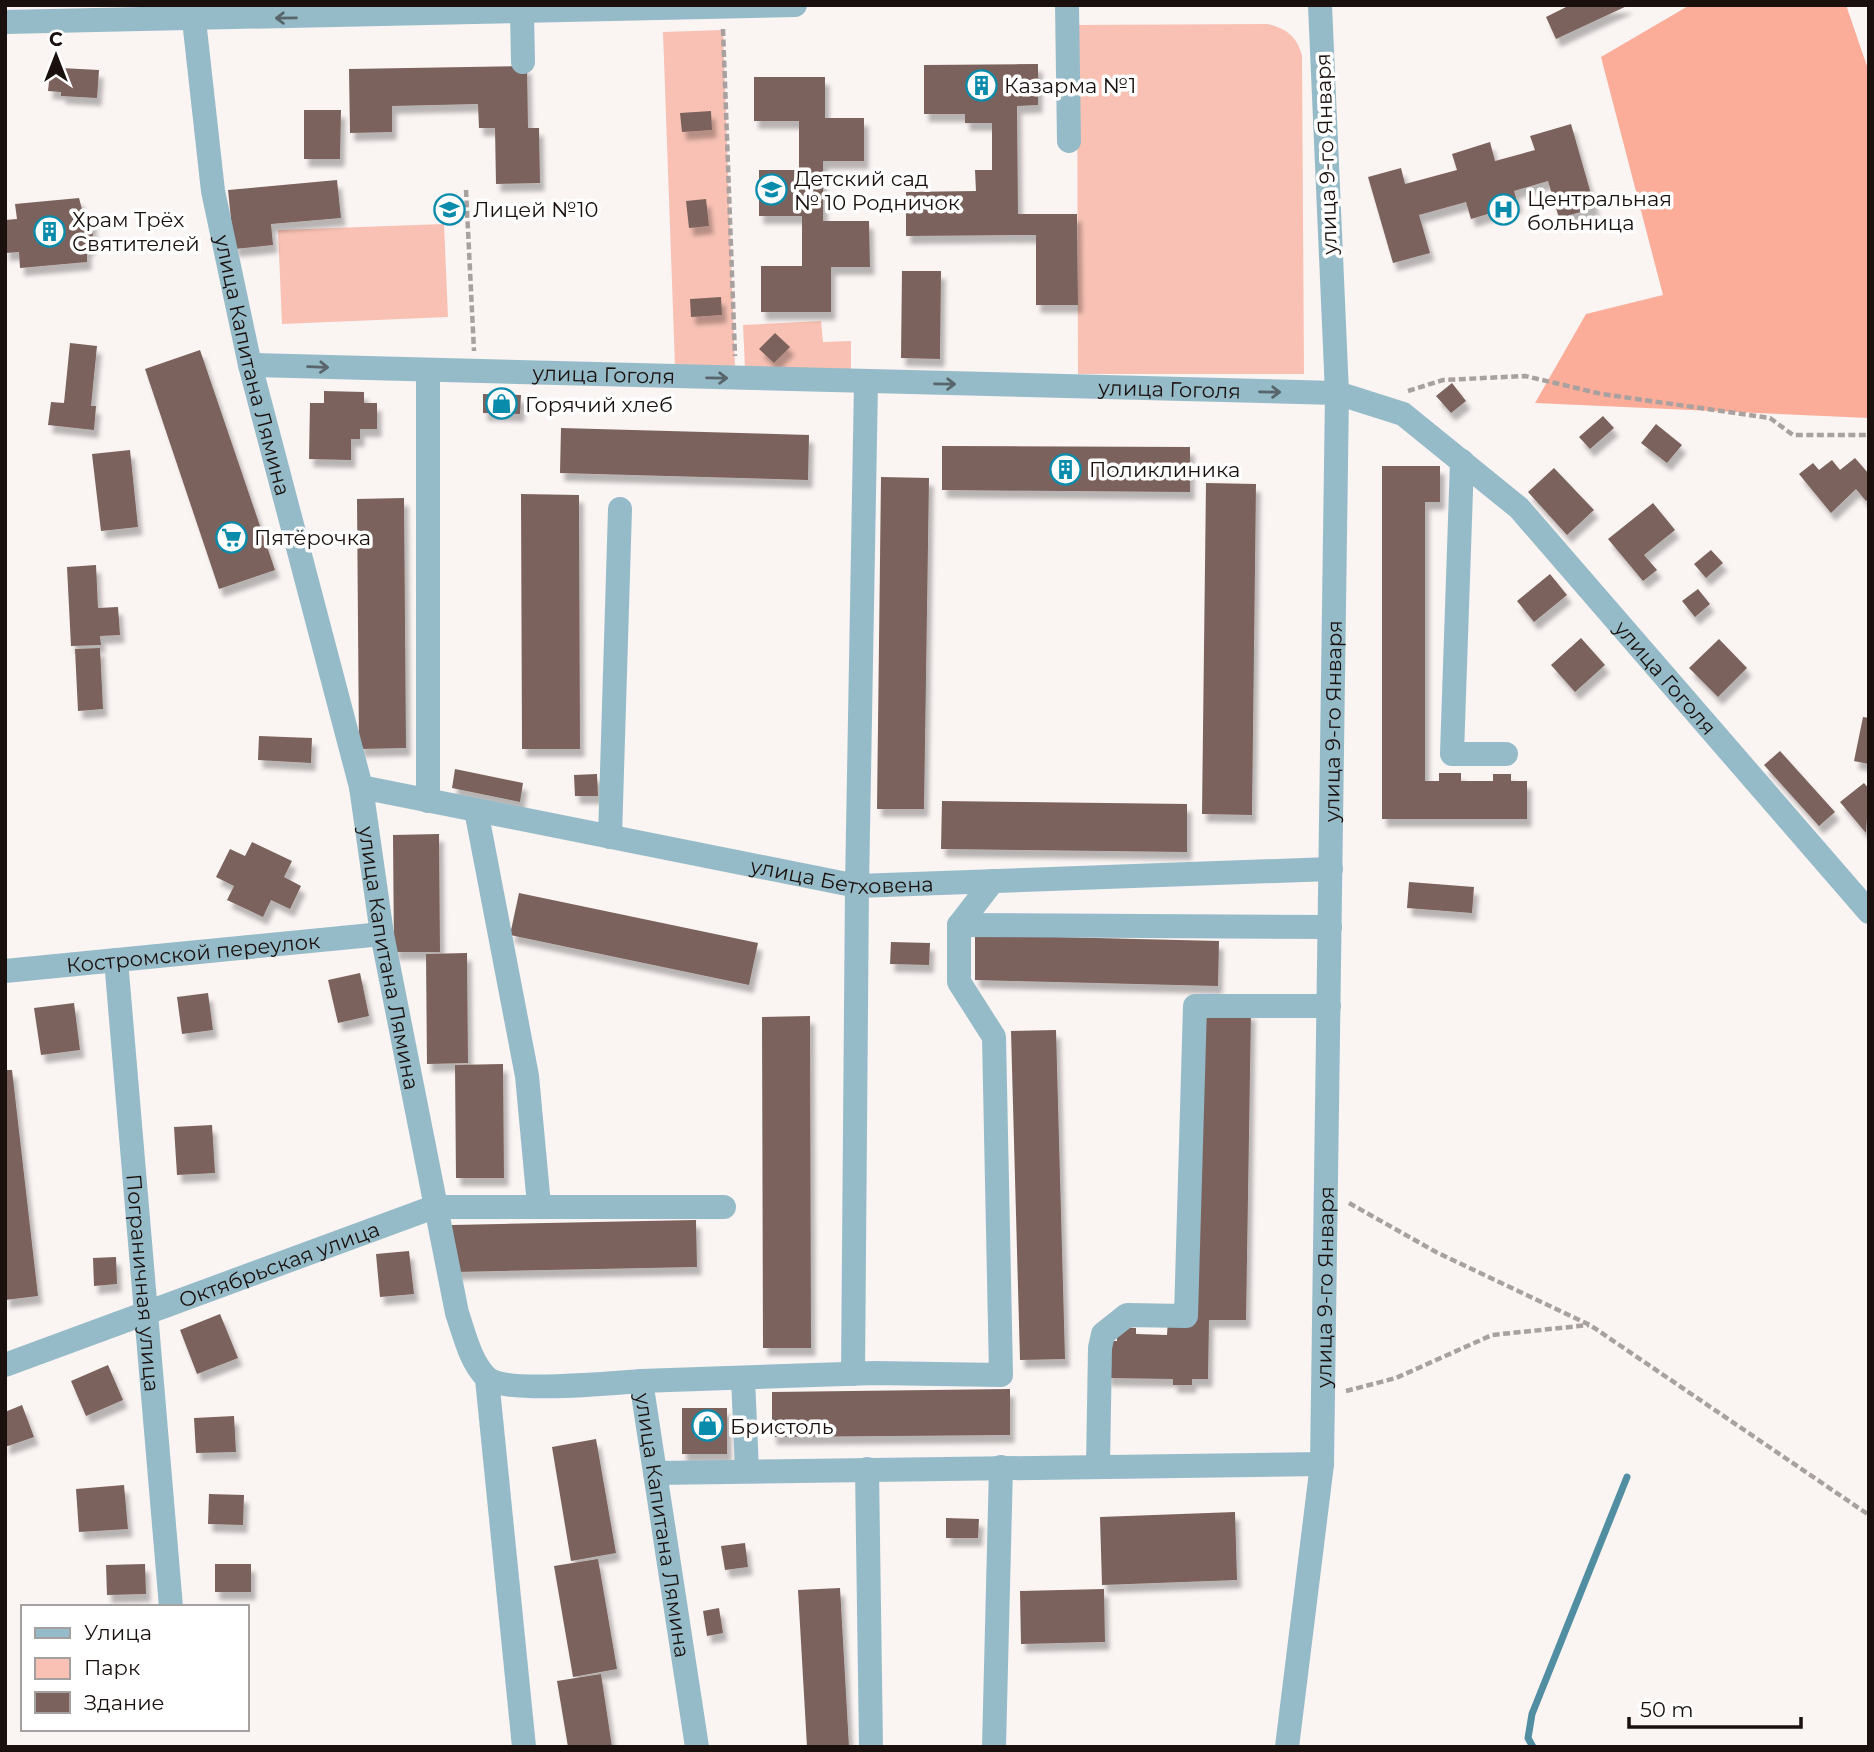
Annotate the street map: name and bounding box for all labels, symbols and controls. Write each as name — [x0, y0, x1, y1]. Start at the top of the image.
one-way arrow — [275, 11, 298, 25]
north arrow — [21, 21, 91, 91]
text: С — [49, 28, 63, 51]
street label: улица 9-го Января — [1310, 53, 1342, 256]
building icon: Казарма №1 — [964, 68, 998, 102]
place label: Казарма №1 — [1004, 73, 1136, 98]
place label: Детский сад № 10 Родничок — [794, 166, 960, 215]
school or university icon: Детский сад № 10 Родничок — [754, 173, 788, 207]
place label: Центральная больница — [1527, 186, 1672, 235]
school or university icon: Лицей №10 — [433, 192, 467, 226]
hospital icon: Центральная больница — [1487, 193, 1521, 227]
place label: Лицей №10 — [473, 197, 599, 222]
place label: Храм Трёх Святителей — [72, 207, 200, 256]
building icon: Храм Трёх Святителей — [32, 214, 66, 248]
street label: улица Капитана Лямина — [210, 231, 296, 498]
street label: улица Гоголя — [531, 360, 676, 388]
one-way arrow — [306, 361, 329, 374]
one-way arrow — [705, 372, 728, 385]
street label: улица Гоголя — [1097, 374, 1241, 403]
one-way arrow — [933, 377, 956, 391]
one-way arrow — [1258, 385, 1281, 398]
shop icon: Горячий хлеб — [485, 387, 519, 421]
place label: Горячий хлеб — [525, 392, 673, 417]
building icon: Поликлиника — [1049, 452, 1083, 486]
place label: Поликлиника — [1089, 457, 1240, 482]
supermarket icon: Пятёрочка — [214, 520, 248, 554]
place label: Пятёрочка — [254, 525, 371, 550]
street label: улица Гоголя — [1609, 614, 1722, 739]
street label: улица 9-го Января — [1318, 620, 1346, 823]
street label: улица Капитана Лямина — [354, 824, 425, 1092]
street label: улица Бетховена — [747, 852, 934, 898]
street label: Костромской переулок — [65, 928, 321, 977]
street label: Пограничная улица — [122, 1173, 165, 1393]
street label: улица 9-го Января — [1311, 1186, 1338, 1389]
street label: Октябрьская улица — [175, 1216, 383, 1312]
street label: улица Капитана Лямина — [630, 1390, 696, 1659]
shop icon: Бристоль — [690, 1409, 724, 1443]
place label: Бристоль — [730, 1414, 834, 1439]
legend — [21, 1605, 248, 1731]
text: Улица — [84, 1620, 152, 1645]
text: Парк — [84, 1655, 140, 1680]
scale bar — [1629, 1686, 1800, 1730]
text: Здание — [84, 1690, 165, 1715]
text: 50 m — [1640, 1697, 1694, 1722]

